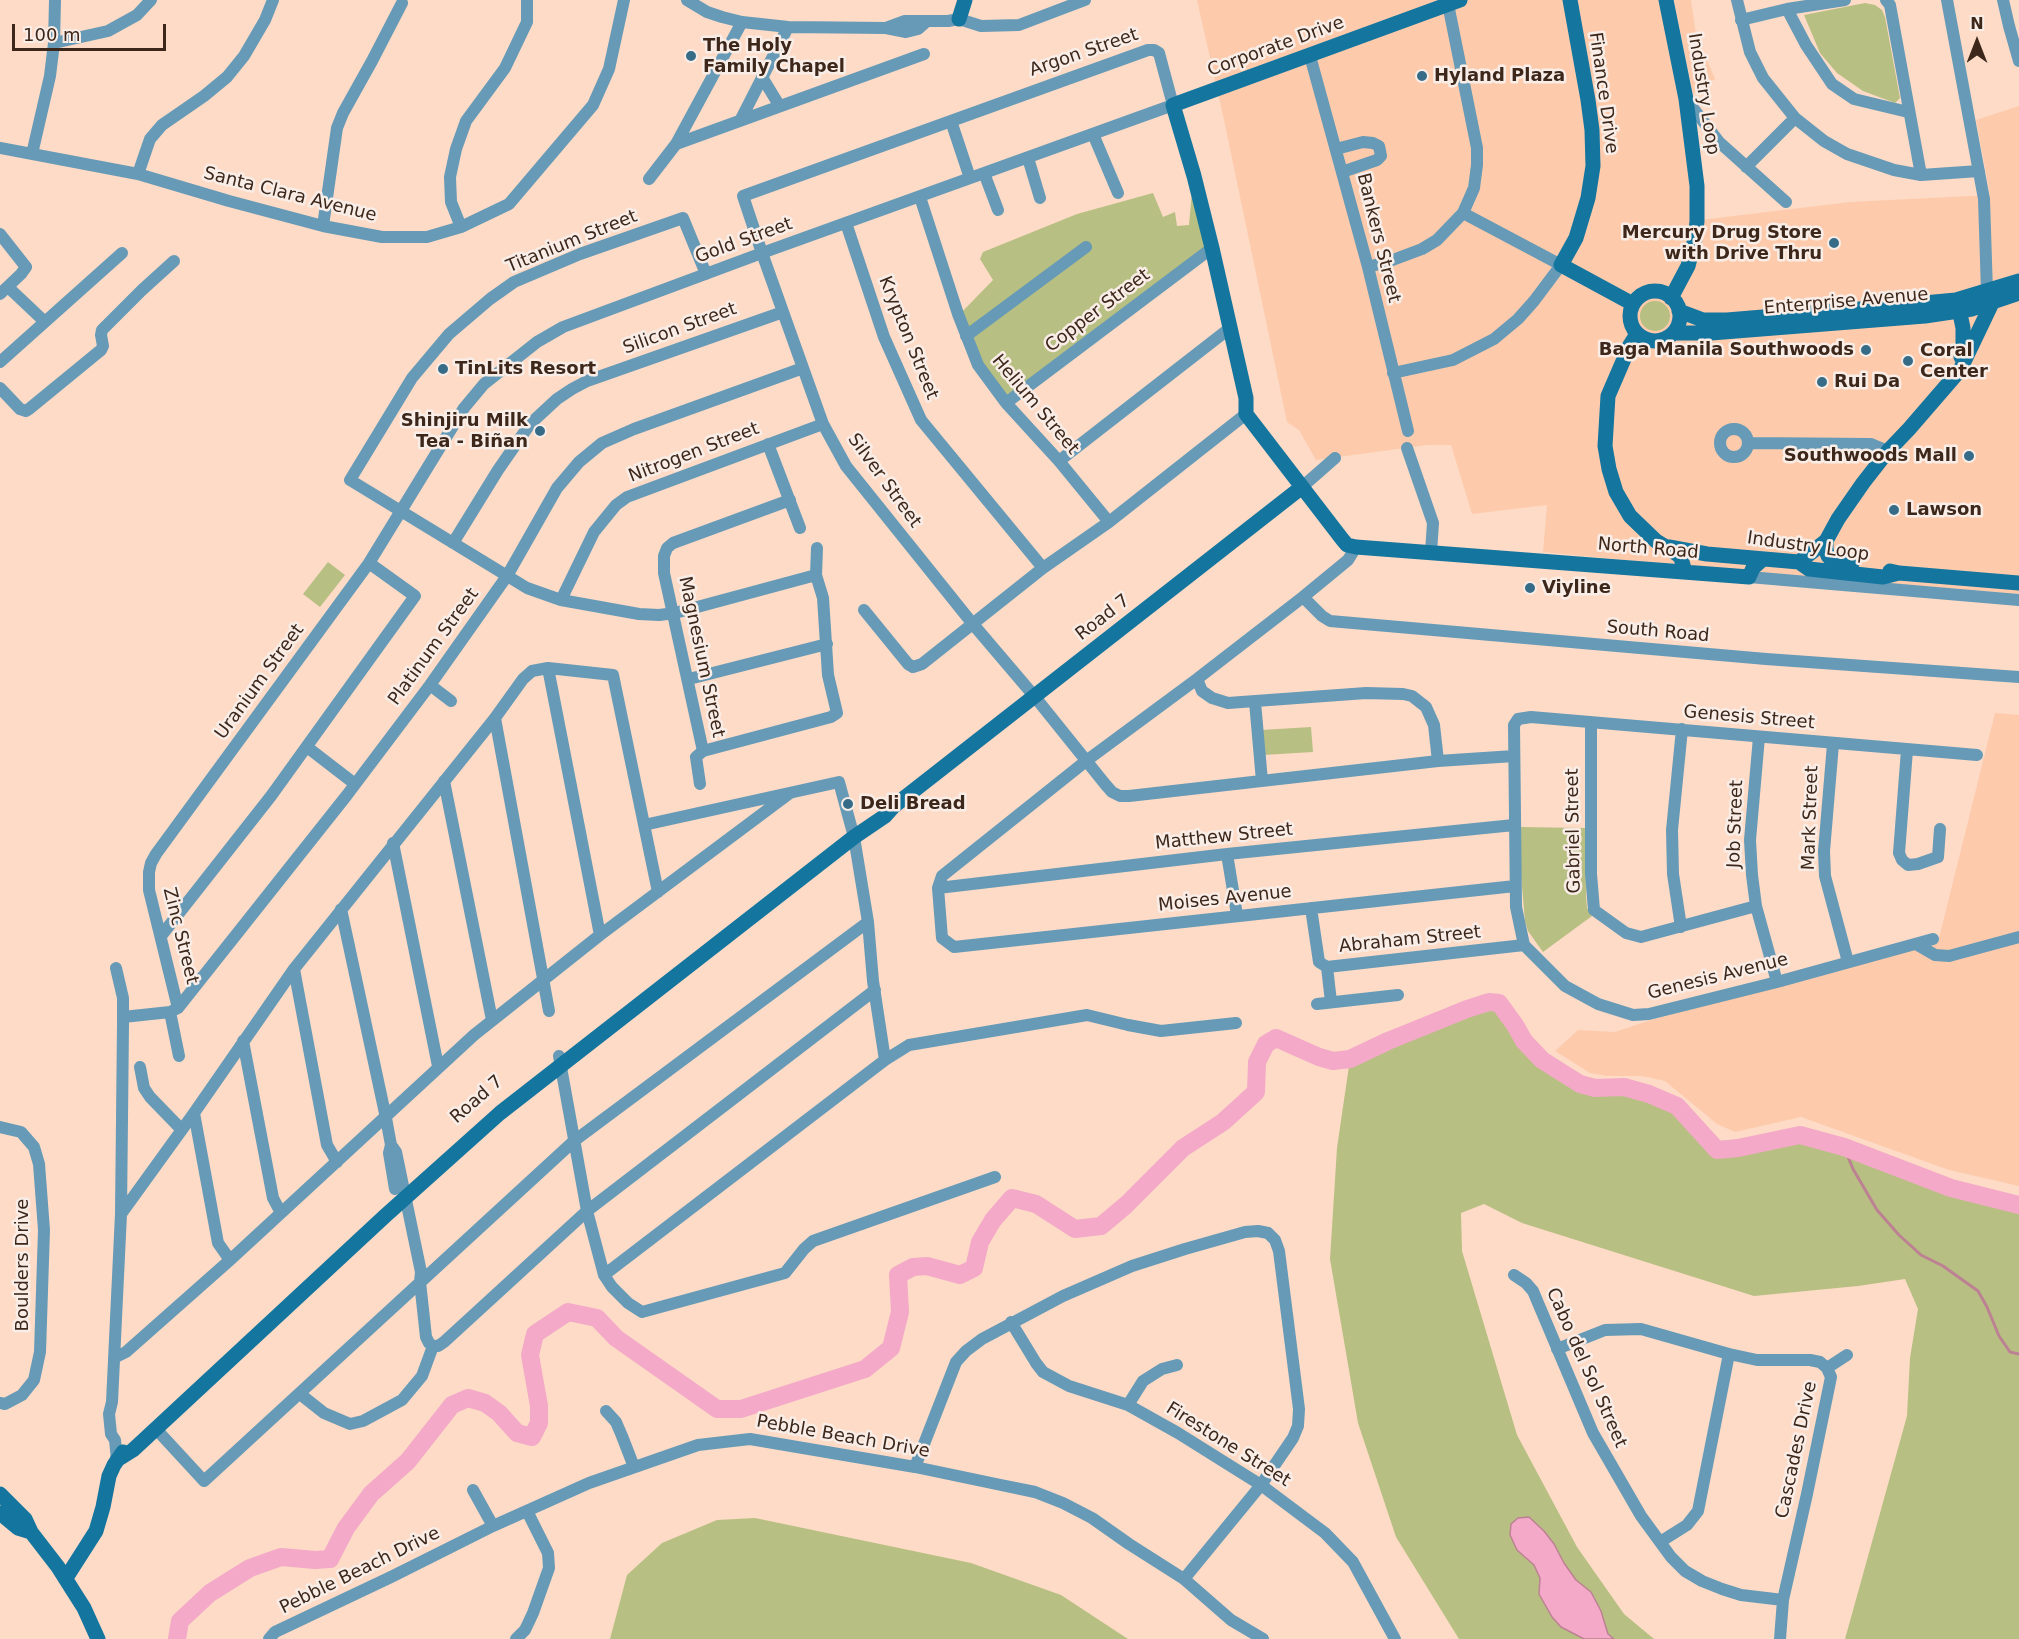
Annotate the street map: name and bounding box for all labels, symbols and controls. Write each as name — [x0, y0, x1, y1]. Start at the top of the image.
scale bar — [15, 12, 170, 50]
street label: Corporate Drive — [1205, 12, 1347, 82]
north arrow — [1947, 12, 2007, 72]
text: N — [1970, 14, 1984, 33]
text: 100 m — [23, 24, 81, 45]
street label: Argon Street — [1027, 24, 1141, 82]
street label: Finance Drive — [1584, 31, 1622, 155]
street label: Industry Loop — [1683, 32, 1723, 156]
place label: The Holy Family Chapel — [703, 35, 845, 78]
marker: The Holy Family Chapel — [684, 49, 698, 63]
place label: Hyland Plaza — [1434, 65, 1565, 87]
marker: Hyland Plaza — [1415, 69, 1429, 83]
street label: Santa Clara Avenue — [201, 163, 379, 227]
street label: Bankers Street — [1351, 171, 1405, 305]
street label: Titanium Street — [503, 206, 641, 278]
street label: Gold Street — [692, 213, 796, 269]
place label: Mercury Drug Store with Drive Thru — [1622, 222, 1822, 264]
marker: Mercury Drug Store with Drive Thru — [1827, 236, 1841, 250]
street label: Copper Street — [1041, 265, 1155, 357]
street label: Krypton Street — [873, 273, 943, 403]
street label: Enterprise Avenue — [1763, 284, 1929, 320]
street label: Silicon Street — [620, 298, 740, 360]
place label: Baga Manila Southwoods — [1599, 339, 1854, 361]
place label: Coral Center — [1920, 340, 1988, 382]
marker: Baga Manila Southwoods — [1859, 343, 1873, 357]
street label: Helium Street — [987, 351, 1083, 459]
marker: Coral Center — [1901, 354, 1915, 368]
place label: TinLits Resort — [455, 358, 596, 380]
marker: TinLits Resort — [436, 362, 450, 376]
place label: Rui Da — [1834, 371, 1900, 393]
marker: Rui Da — [1815, 375, 1829, 389]
place label: Shinjiru Milk Tea - Biñan — [401, 410, 528, 452]
street label: Nitrogen Street — [626, 418, 762, 488]
marker: Shinjiru Milk Tea - Biñan — [533, 424, 547, 438]
street label: Silver Street — [843, 430, 925, 532]
place label: Southwoods Mall — [1784, 445, 1957, 467]
marker: Southwoods Mall — [1962, 449, 1976, 463]
place label: Lawson — [1906, 499, 1982, 521]
marker: Lawson — [1887, 503, 1901, 517]
street label: Industry Loop — [1746, 528, 1870, 566]
street label: North Road — [1597, 534, 1699, 564]
street label: Magnesium Street — [673, 574, 729, 740]
place label: Viyline — [1542, 577, 1611, 599]
marker: Viyline — [1523, 581, 1537, 595]
street label: Platinum Street — [384, 584, 484, 710]
street label: Road 7 — [1072, 590, 1134, 646]
street label: South Road — [1606, 617, 1710, 647]
street label: Uranium Street — [211, 620, 309, 744]
street label: Genesis Street — [1682, 702, 1816, 734]
street label: Mark Street — [1798, 765, 1824, 871]
street label: Gabriel Street — [1562, 768, 1586, 894]
street label: Job Street — [1724, 780, 1748, 868]
place label: Deli Bread — [860, 793, 966, 815]
marker: Deli Bread — [841, 797, 855, 811]
street label: Matthew Street — [1154, 819, 1294, 855]
street label: Moises Avenue — [1157, 881, 1293, 917]
street label: Zinc Street — [158, 885, 202, 987]
street label: Abraham Street — [1338, 922, 1482, 958]
street label: Genesis Avenue — [1646, 949, 1790, 1005]
street label: Road 7 — [446, 1071, 508, 1129]
street label: Boulders Drive — [12, 1199, 34, 1331]
street label: Cabo del Sol Street — [1541, 1285, 1631, 1451]
street label: Cascades Drive — [1772, 1380, 1822, 1520]
street label: Firestone Street — [1162, 1398, 1294, 1492]
street label: Pebble Beach Drive — [755, 1411, 931, 1463]
street label: Pebble Beach Drive — [276, 1523, 444, 1619]

